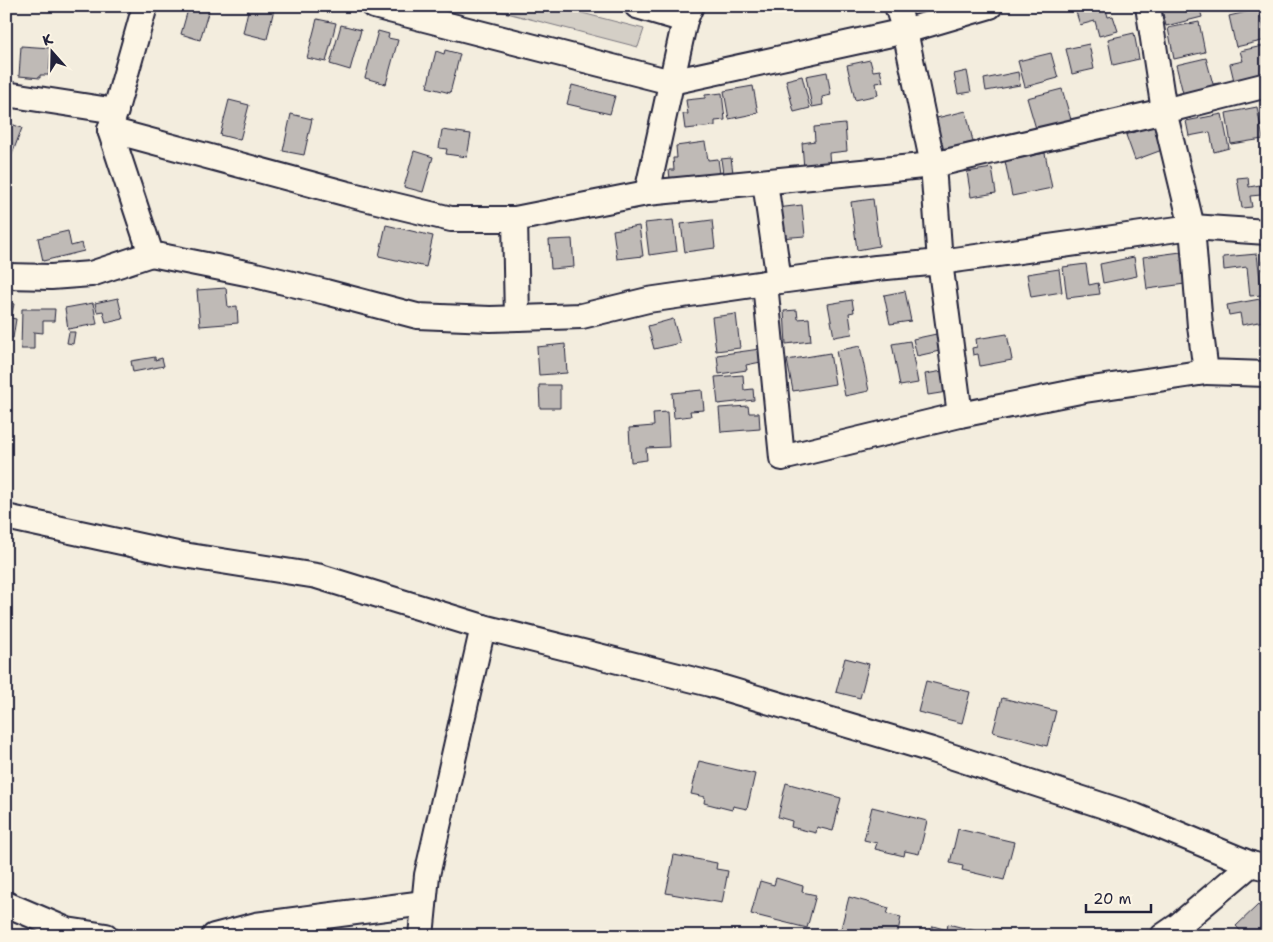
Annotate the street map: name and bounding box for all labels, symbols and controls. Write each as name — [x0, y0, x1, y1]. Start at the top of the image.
north arrow — [28, 28, 78, 78]
text: K — [40, 30, 56, 50]
scale bar — [1086, 882, 1150, 914]
text: 20 m — [1093, 889, 1132, 909]

